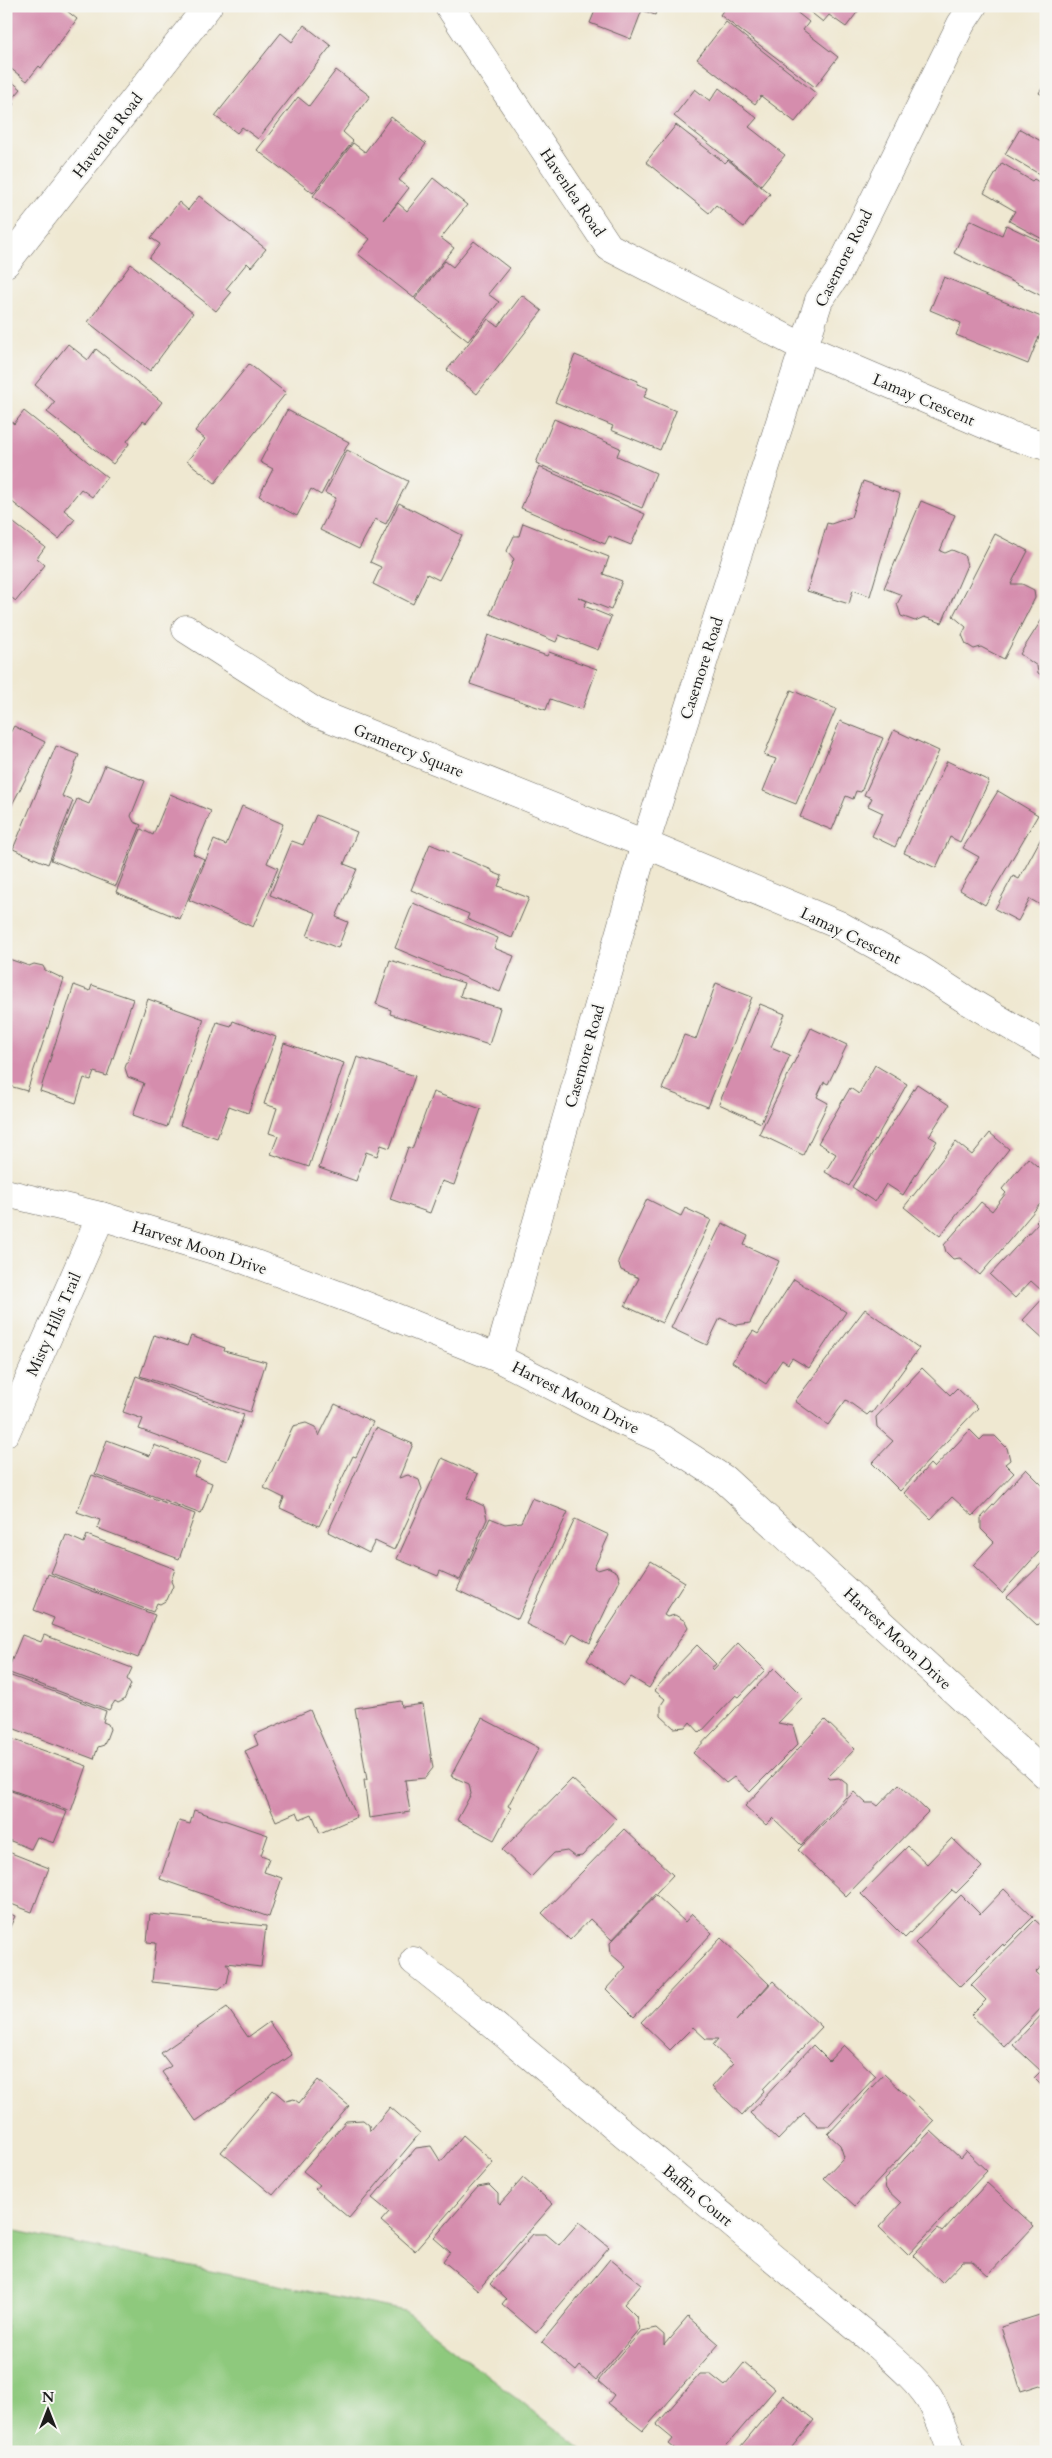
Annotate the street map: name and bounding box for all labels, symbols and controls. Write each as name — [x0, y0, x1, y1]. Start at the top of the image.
street label: Havenlea Road — [68, 88, 148, 183]
street label: Havenlea Road — [534, 144, 610, 242]
street label: Casemore Road — [810, 206, 878, 311]
street label: Lamay Crescent — [869, 368, 978, 431]
street label: Casemore Road — [675, 614, 729, 722]
street label: Gramercy Square — [350, 719, 467, 783]
street label: Lamay Crescent — [797, 902, 904, 970]
street label: Casemore Road — [560, 1002, 610, 1111]
street label: Harvest Moon Drive — [129, 1216, 270, 1280]
street label: Misty Hills Trail — [21, 1269, 87, 1380]
street label: Harvest Moon Drive — [508, 1356, 643, 1440]
street label: Harvest Moon Drive — [838, 1583, 956, 1695]
street label: Baffin Court — [658, 2160, 737, 2232]
north arrow — [22, 2386, 72, 2436]
text: N — [42, 2388, 54, 2407]

